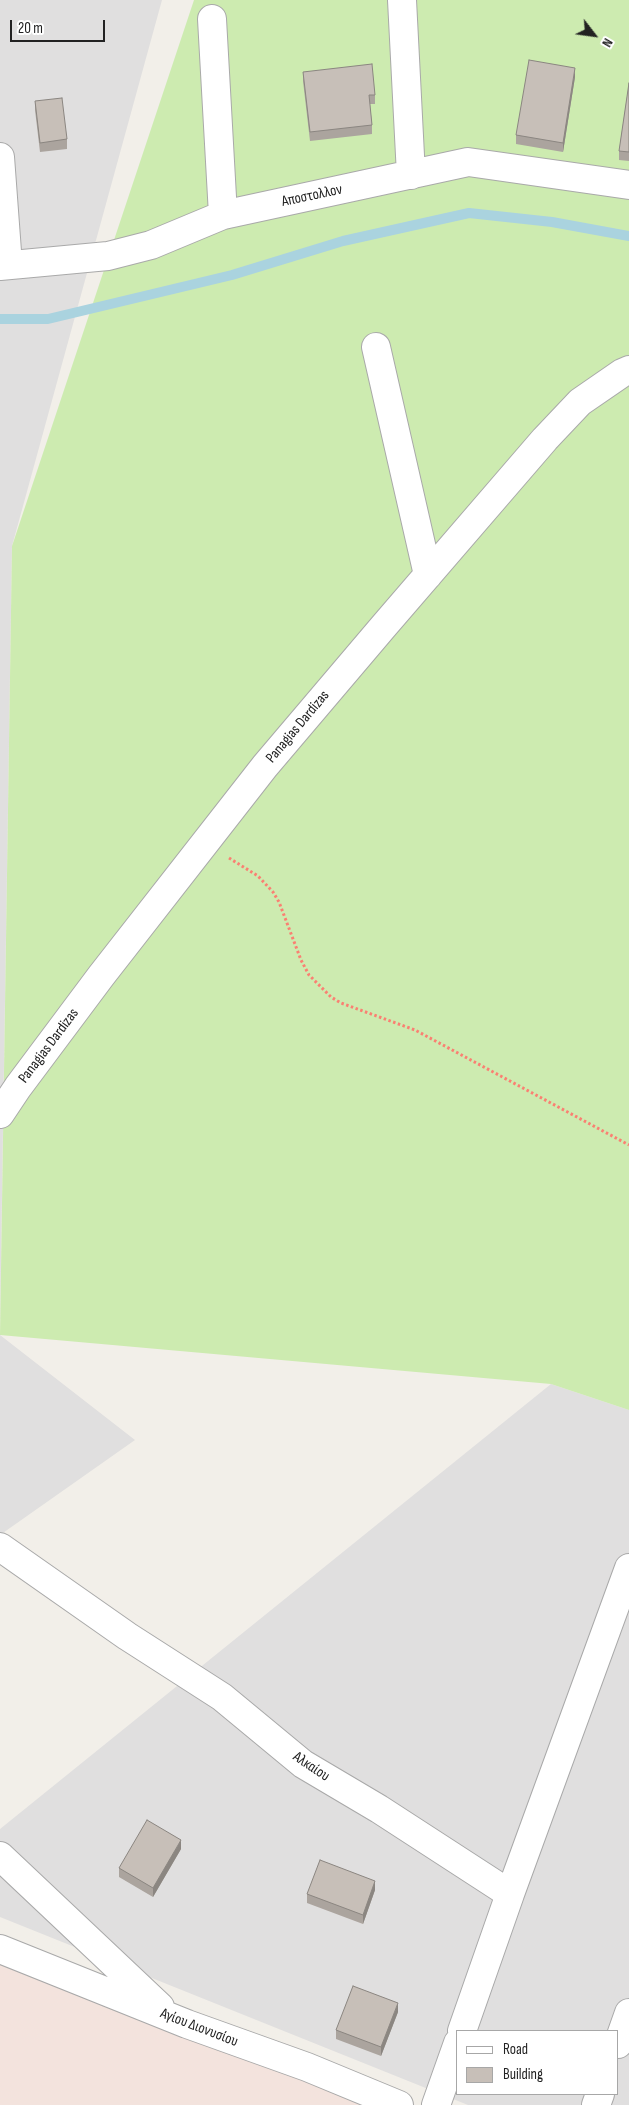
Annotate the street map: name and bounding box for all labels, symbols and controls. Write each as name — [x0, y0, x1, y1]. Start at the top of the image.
scale bar — [12, 10, 108, 42]
north arrow — [569, 10, 619, 60]
text: 20 m — [18, 19, 43, 38]
text: N — [598, 35, 617, 50]
street label: Αποστολλον — [280, 181, 344, 211]
street label: Panagias Dardizas — [262, 687, 334, 767]
street label: Panagias Dardizas — [15, 1005, 83, 1087]
street label: Αλκαίου — [289, 1748, 333, 1786]
street label: Αγίου Διονυσίου — [158, 2005, 240, 2051]
legend — [456, 2030, 619, 2095]
text: Road — [503, 2040, 528, 2059]
text: Building — [503, 2065, 543, 2084]

